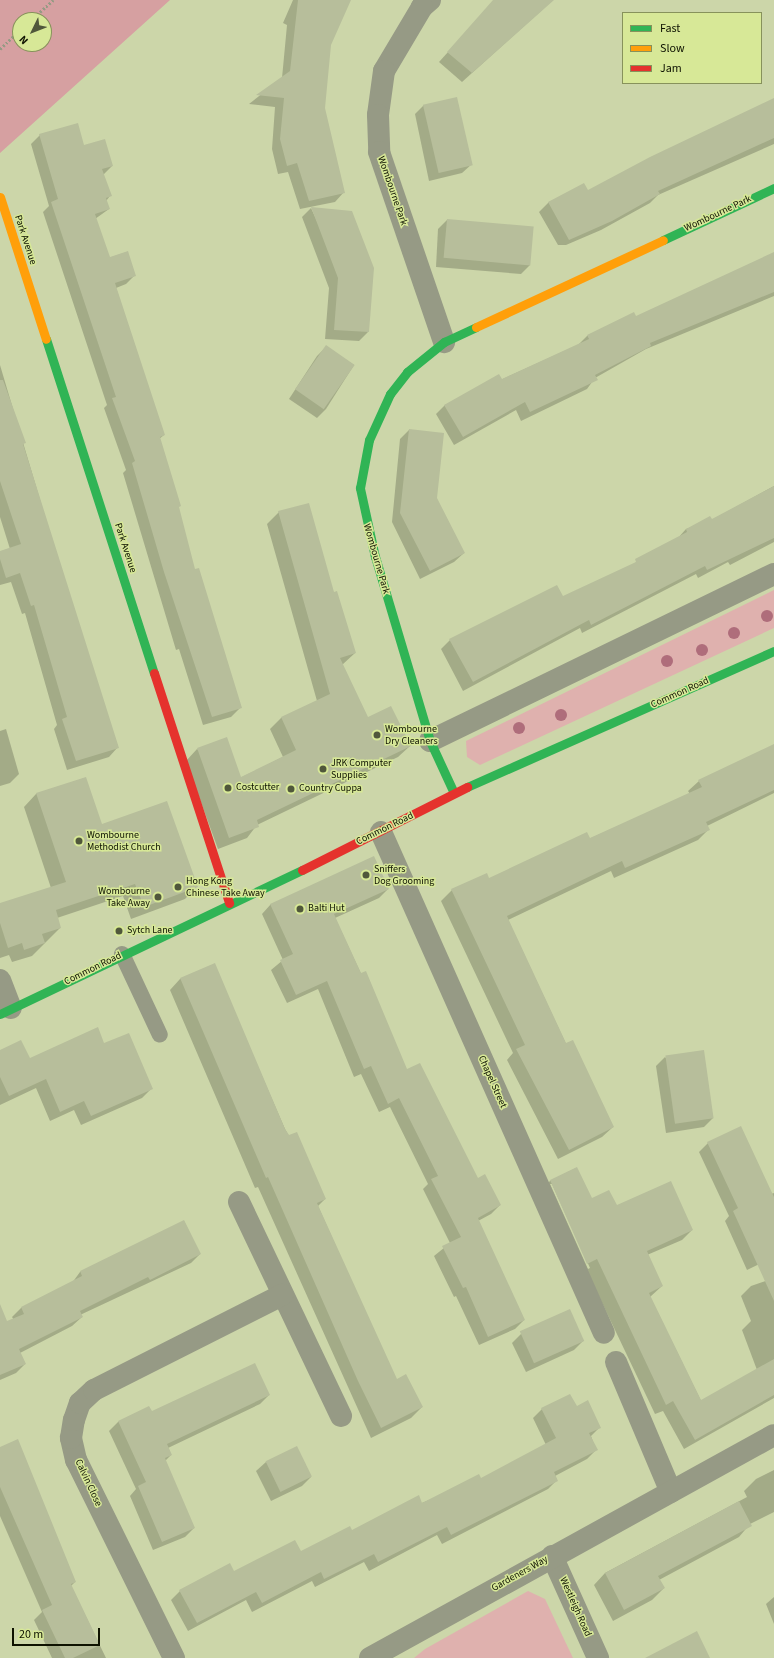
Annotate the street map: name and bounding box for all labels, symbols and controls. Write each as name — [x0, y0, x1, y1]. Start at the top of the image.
north arrow — [12, 12, 52, 52]
legend — [622, 12, 762, 84]
text: Fast — [660, 20, 680, 37]
text: N — [16, 32, 32, 48]
text: Slow — [660, 40, 685, 57]
text: Jam — [660, 60, 682, 77]
street label: Wombourne Park — [375, 155, 409, 227]
street label: Wombourne Park — [683, 193, 753, 235]
street label: Park Avenue — [11, 214, 39, 266]
street label: Park Avenue — [111, 522, 139, 574]
street label: Wombourne Park — [360, 522, 392, 596]
street label: Common Road — [649, 675, 711, 711]
place label: Wombourne Dry Cleaners — [385, 723, 438, 746]
marker: Wombourne Dry Cleaners — [372, 730, 382, 740]
place label: JRK Computer Supplies — [331, 757, 391, 780]
marker: JRK Computer Supplies — [318, 764, 328, 774]
place label: Costcutter — [236, 782, 279, 794]
marker: Costcutter — [223, 783, 233, 793]
place label: Country Cuppa — [299, 783, 362, 795]
marker: Country Cuppa — [286, 784, 296, 794]
street label: Common Road — [354, 810, 416, 848]
place label: Wombourne Methodist Church — [87, 829, 161, 852]
marker: Wombourne Methodist Church — [74, 836, 84, 846]
place label: Sniffers Dog Grooming — [374, 863, 434, 886]
marker: Sniffers Dog Grooming — [361, 870, 371, 880]
place label: Hong Kong Chinese Take Away — [186, 875, 265, 898]
marker: Hong Kong Chinese Take Away — [173, 882, 183, 892]
place label: Wombourne Take Away — [98, 885, 150, 908]
marker: Wombourne Take Away — [153, 892, 163, 902]
place label: Balti Hut — [308, 903, 345, 915]
marker: Balti Hut — [295, 904, 305, 914]
place label: Sytch Lane — [127, 925, 173, 937]
marker: Sytch Lane — [114, 926, 124, 936]
street label: Common Road — [62, 950, 124, 988]
street label: Chapel Street — [475, 1054, 509, 1110]
street label: Calvin Close — [72, 1457, 104, 1509]
street label: Gardeners Way — [490, 1554, 550, 1594]
street label: Westleigh Road — [556, 1575, 594, 1639]
scale bar — [14, 1620, 102, 1646]
text: 20 m — [19, 1626, 43, 1643]

